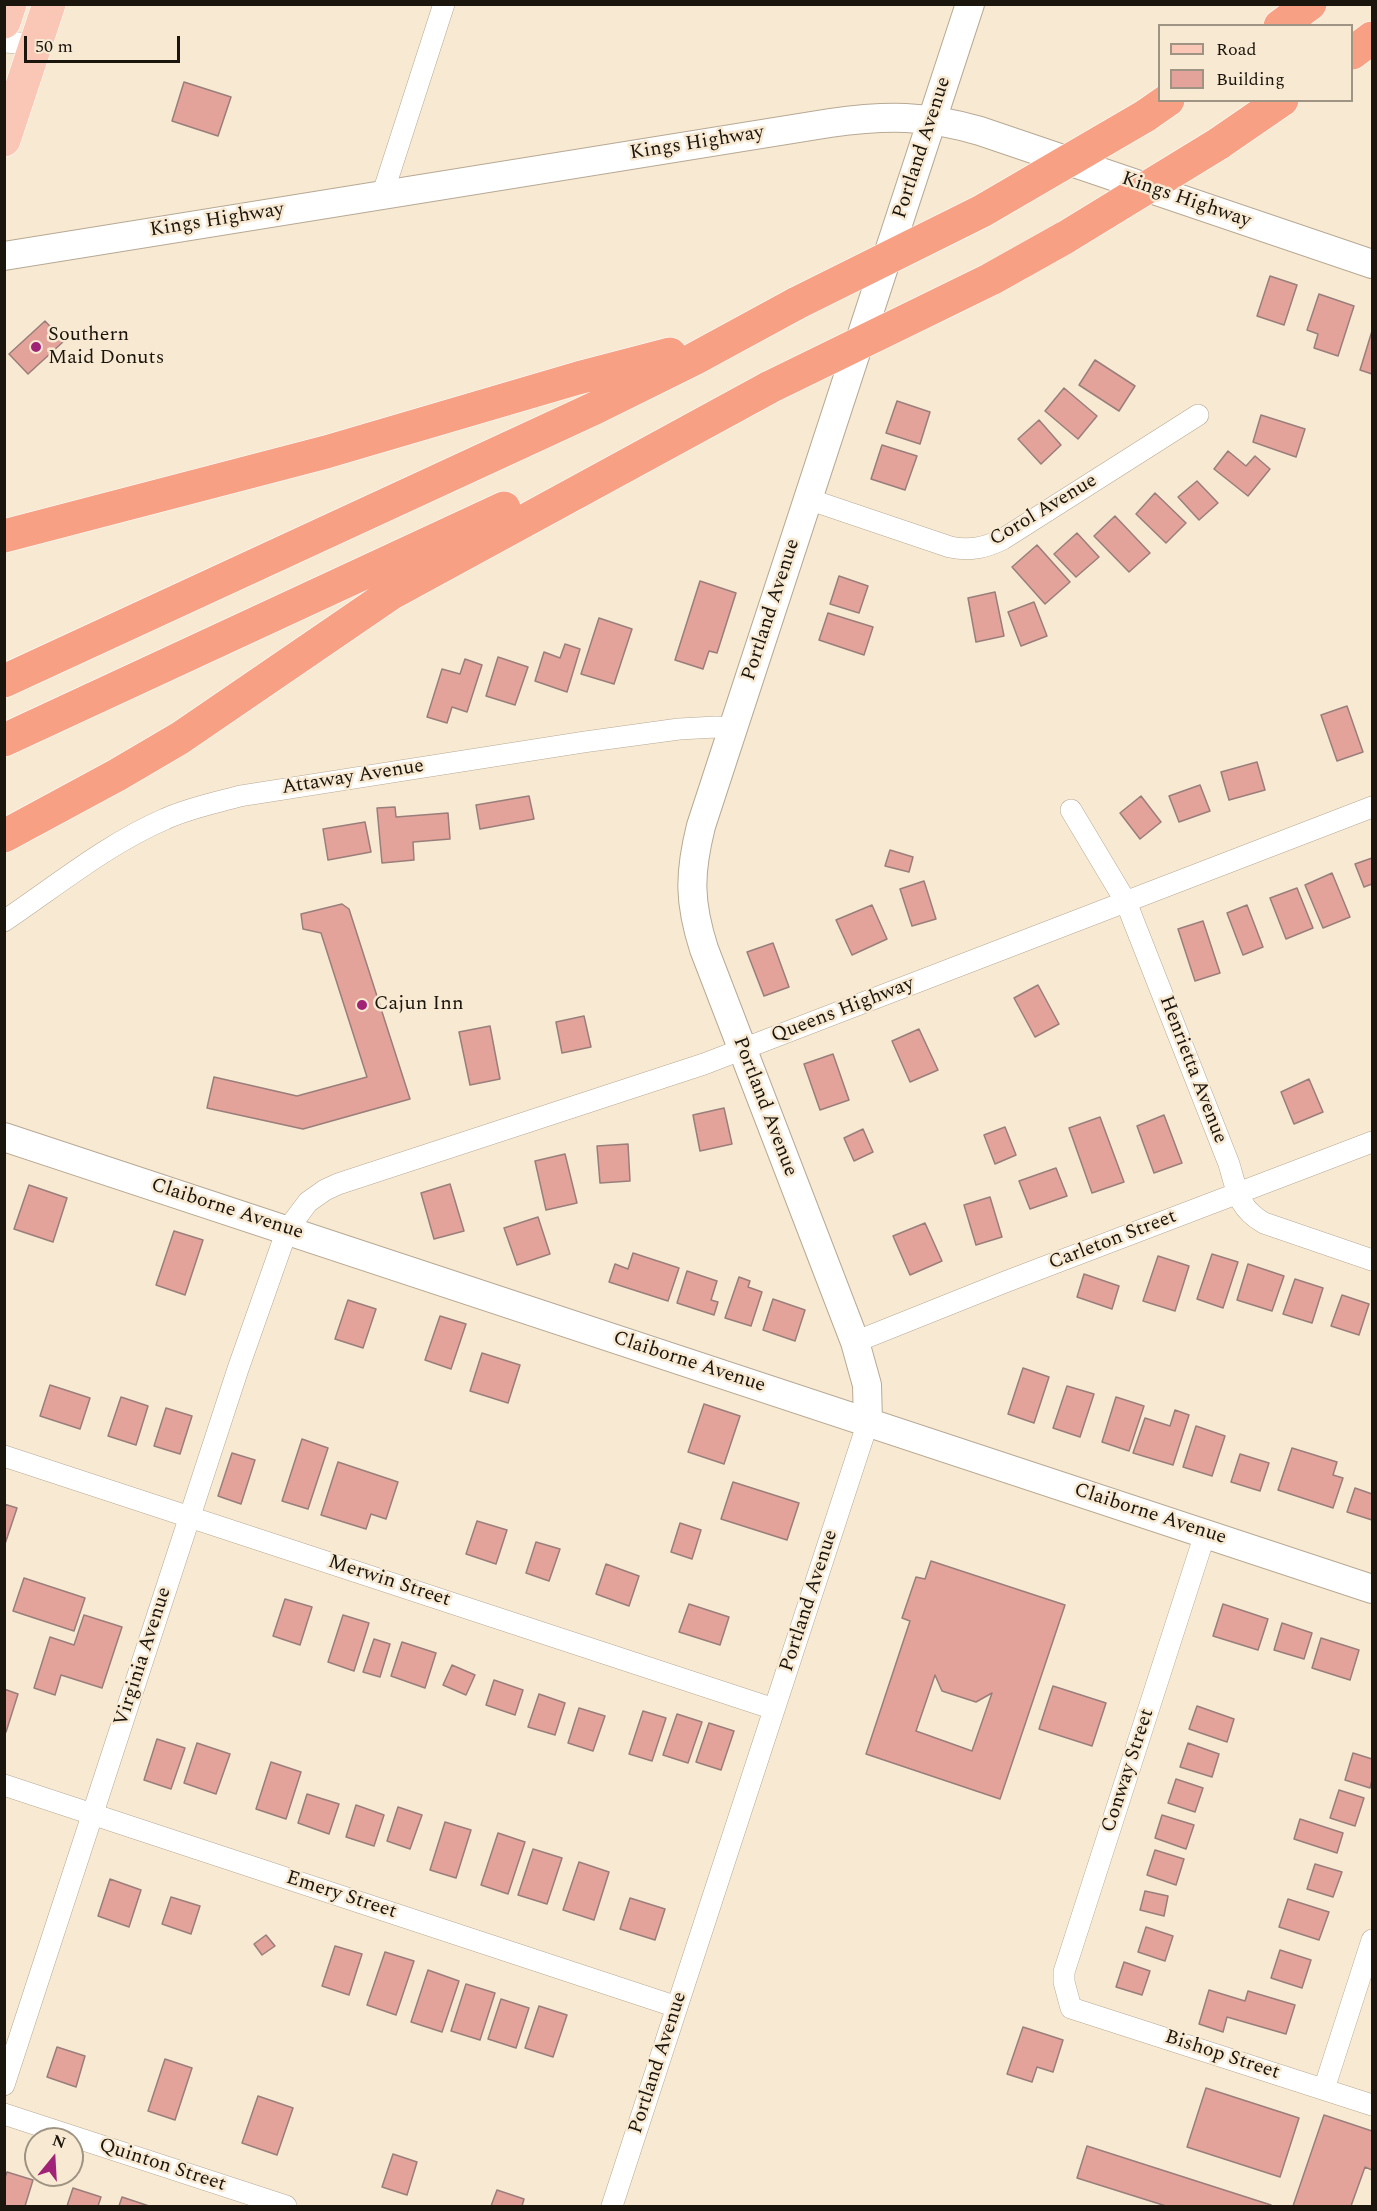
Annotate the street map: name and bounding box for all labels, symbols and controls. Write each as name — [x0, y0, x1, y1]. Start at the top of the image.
scale bar — [27, 24, 183, 62]
legend — [1158, 24, 1353, 102]
text: 50 m — [35, 33, 73, 60]
text: Road — [1216, 36, 1257, 63]
text: Building — [1216, 66, 1285, 93]
street label: Portland Avenue — [889, 74, 957, 222]
street label: Kings Highway — [628, 122, 766, 166]
street label: Kings Highway — [1118, 168, 1254, 234]
street label: Kings Highway — [148, 199, 286, 243]
place label: Southern Maid Donuts — [48, 324, 164, 371]
marker: Southern Maid Donuts — [29, 340, 43, 354]
street label: Corol Avenue — [986, 470, 1102, 552]
street label: Portland Avenue — [738, 536, 806, 684]
street label: Attaway Avenue — [280, 755, 426, 801]
street label: Queens Highway — [768, 973, 918, 1049]
place label: Cajun Inn — [374, 993, 464, 1017]
street label: Henrietta Avenue — [1153, 993, 1231, 1147]
marker: Cajun Inn — [355, 998, 369, 1012]
street label: Portland Avenue — [726, 1034, 802, 1180]
street label: Claiborne Avenue — [148, 1174, 306, 1246]
street label: Carleton Street — [1046, 1206, 1180, 1276]
street label: Claiborne Avenue — [610, 1327, 768, 1399]
street label: Claiborne Avenue — [1071, 1479, 1229, 1551]
street label: Portland Avenue — [776, 1527, 844, 1675]
street label: Merwin Street — [325, 1551, 453, 1613]
street label: Virginia Avenue — [110, 1584, 178, 1730]
street label: Conway Street — [1098, 1706, 1160, 1836]
street label: Emery Street — [283, 1867, 399, 1925]
street label: Portland Avenue — [625, 1989, 693, 2137]
street label: Bishop Street — [1162, 2026, 1282, 2086]
north arrow — [24, 2127, 84, 2187]
text: N — [49, 2128, 69, 2155]
street label: Quinton Street — [95, 2134, 229, 2198]

